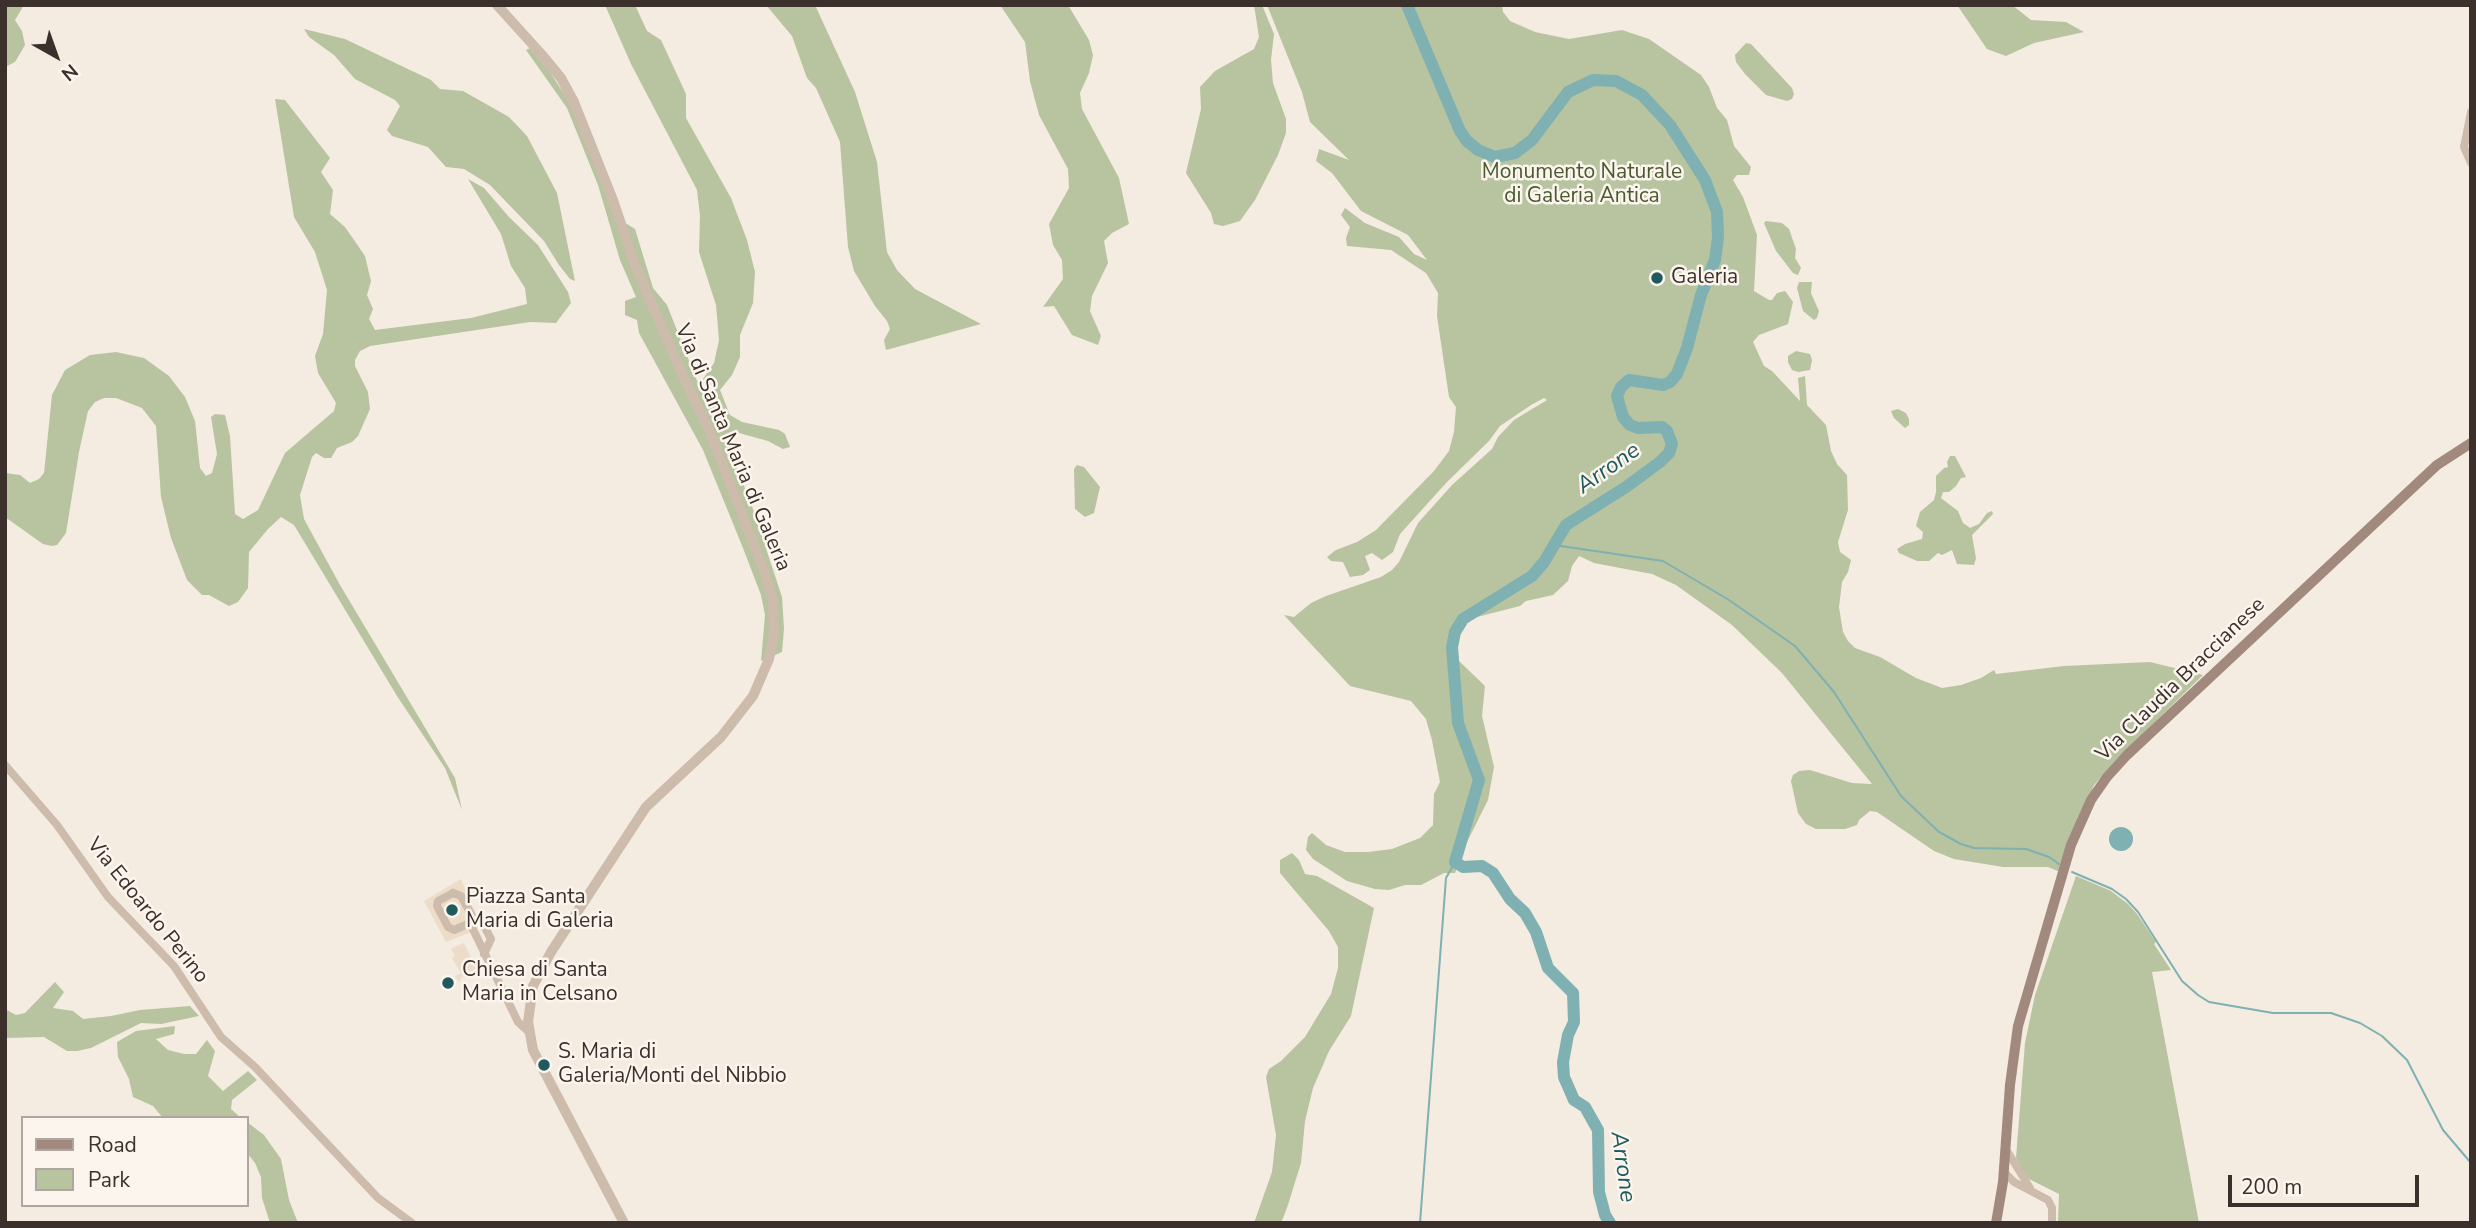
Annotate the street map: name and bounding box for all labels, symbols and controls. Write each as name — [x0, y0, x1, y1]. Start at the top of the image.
north arrow — [21, 21, 91, 91]
text: N — [56, 58, 83, 87]
park label: Monumento Naturale di Galeria Antica — [1482, 160, 1682, 210]
place label: Galeria — [1671, 265, 1738, 291]
marker: Galeria — [1649, 270, 1665, 286]
street label: Via di Santa Maria di Galeria — [668, 321, 796, 575]
water label: Arrone — [1572, 437, 1646, 501]
street label: Via Claudia Braccianese — [2091, 593, 2271, 767]
street label: Via Edoardo Perino — [81, 833, 213, 989]
place label: Piazza Santa Maria di Galeria — [466, 885, 614, 935]
marker: Piazza Santa Maria di Galeria — [444, 902, 460, 918]
place label: Chiesa di Santa Maria in Celsano — [462, 958, 618, 1008]
marker: Chiesa di Santa Maria in Celsano — [440, 975, 456, 991]
place label: S. Maria di Galeria/Monti del Nibbio — [558, 1040, 787, 1090]
marker: S. Maria di Galeria/Monti del Nibbio — [536, 1057, 552, 1073]
legend — [21, 1116, 248, 1207]
water label: Arrone — [1603, 1130, 1641, 1204]
text: Road — [88, 1131, 137, 1159]
scale bar — [2231, 1162, 2422, 1206]
text: Park — [88, 1166, 130, 1194]
text: 200 m — [2241, 1173, 2302, 1201]

